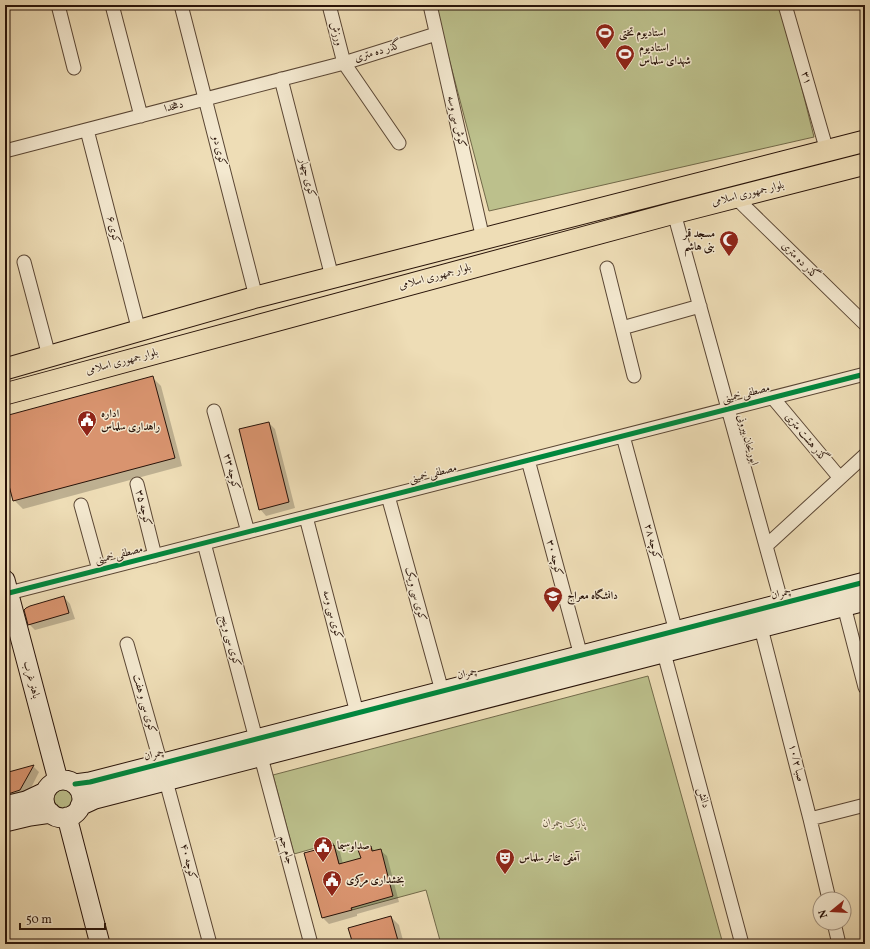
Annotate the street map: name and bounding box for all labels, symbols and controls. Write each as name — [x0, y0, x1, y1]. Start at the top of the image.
street label: ورزش — [326, 20, 346, 48]
sports icon: استادیوم تختی — [594, 22, 616, 50]
place label: استادیوم تختی — [619, 26, 666, 42]
street label: گذر ده متری — [352, 36, 403, 66]
place label: استادیوم شهدای سلماس — [639, 41, 691, 69]
sports icon: استادیوم شهدای سلماس — [614, 43, 636, 71]
street label: ۳۱ — [797, 70, 815, 86]
street label: کوش سی وسه — [443, 94, 469, 150]
street label: دهخدا — [163, 97, 185, 117]
street label: کوی دو — [208, 133, 230, 168]
street label: کوی چهار — [295, 156, 319, 199]
street label: بلوار جمهوری اسلامی — [710, 178, 786, 210]
street label: کوی ۶ — [102, 215, 124, 245]
place label: مسجد قمر بنی هاشم — [682, 227, 715, 257]
mosque icon: مسجد قمر بنی هاشم — [718, 229, 740, 257]
street label: گذر ده متری — [778, 237, 824, 283]
street label: بلوار جمهوری اسلامی — [397, 260, 473, 294]
street label: بلوار جمهوری اسلامی — [84, 345, 160, 379]
street label: مصطفی خمینی — [720, 381, 772, 407]
place label: اداره راهداری سلماس — [101, 407, 161, 435]
public building icon: اداره راهداری سلماس — [76, 409, 98, 437]
street label: گذر هشت متری — [781, 409, 833, 466]
street label: ابوریحان بیرونی — [733, 413, 761, 467]
street label: کوچه ۳۳ — [219, 452, 243, 492]
street label: مصطفی خمینی — [407, 461, 459, 487]
street label: کوچه ۳۵ — [131, 488, 155, 528]
street label: کوچه ۲۸ — [640, 522, 664, 562]
street label: کوچه ۳۰ — [542, 538, 566, 578]
street label: مصطفی خمینی — [93, 542, 145, 568]
street label: کوی سی ویک — [401, 565, 429, 623]
street label: چمران — [769, 584, 793, 604]
school or university icon: دانشگاه معراج — [542, 585, 564, 613]
place label: دانشگاه معراج — [567, 588, 618, 605]
street label: کوی سی وسه — [318, 589, 346, 641]
street label: کوی سی وپنج — [214, 613, 244, 669]
street label: باهنر غرب — [19, 659, 43, 701]
street label: چمران — [455, 664, 479, 684]
street label: کوی سی و هفت — [128, 673, 160, 735]
street label: صبا ۱۰/۲ — [784, 743, 808, 784]
street label: چمران — [142, 745, 166, 765]
street label: دانش — [693, 786, 713, 810]
park label: پارک چمران — [542, 816, 586, 831]
street label: جام جم — [273, 834, 297, 867]
public building icon: صداوسیما — [312, 835, 334, 863]
place label: صداوسیما — [337, 839, 370, 854]
street label: کوچه ۴۰ — [176, 842, 200, 882]
theatre icon: آمفی تئاتر سلماس — [494, 847, 516, 875]
place label: آمفی تئاتر سلماس — [519, 850, 581, 866]
public building icon: بخشداری مرکزی — [321, 869, 343, 897]
place label: بخشداری مرکزی — [346, 873, 404, 888]
north arrow — [812, 891, 852, 931]
scale bar — [20, 905, 105, 931]
text: N — [816, 908, 832, 920]
text: 50 m — [26, 912, 52, 928]

